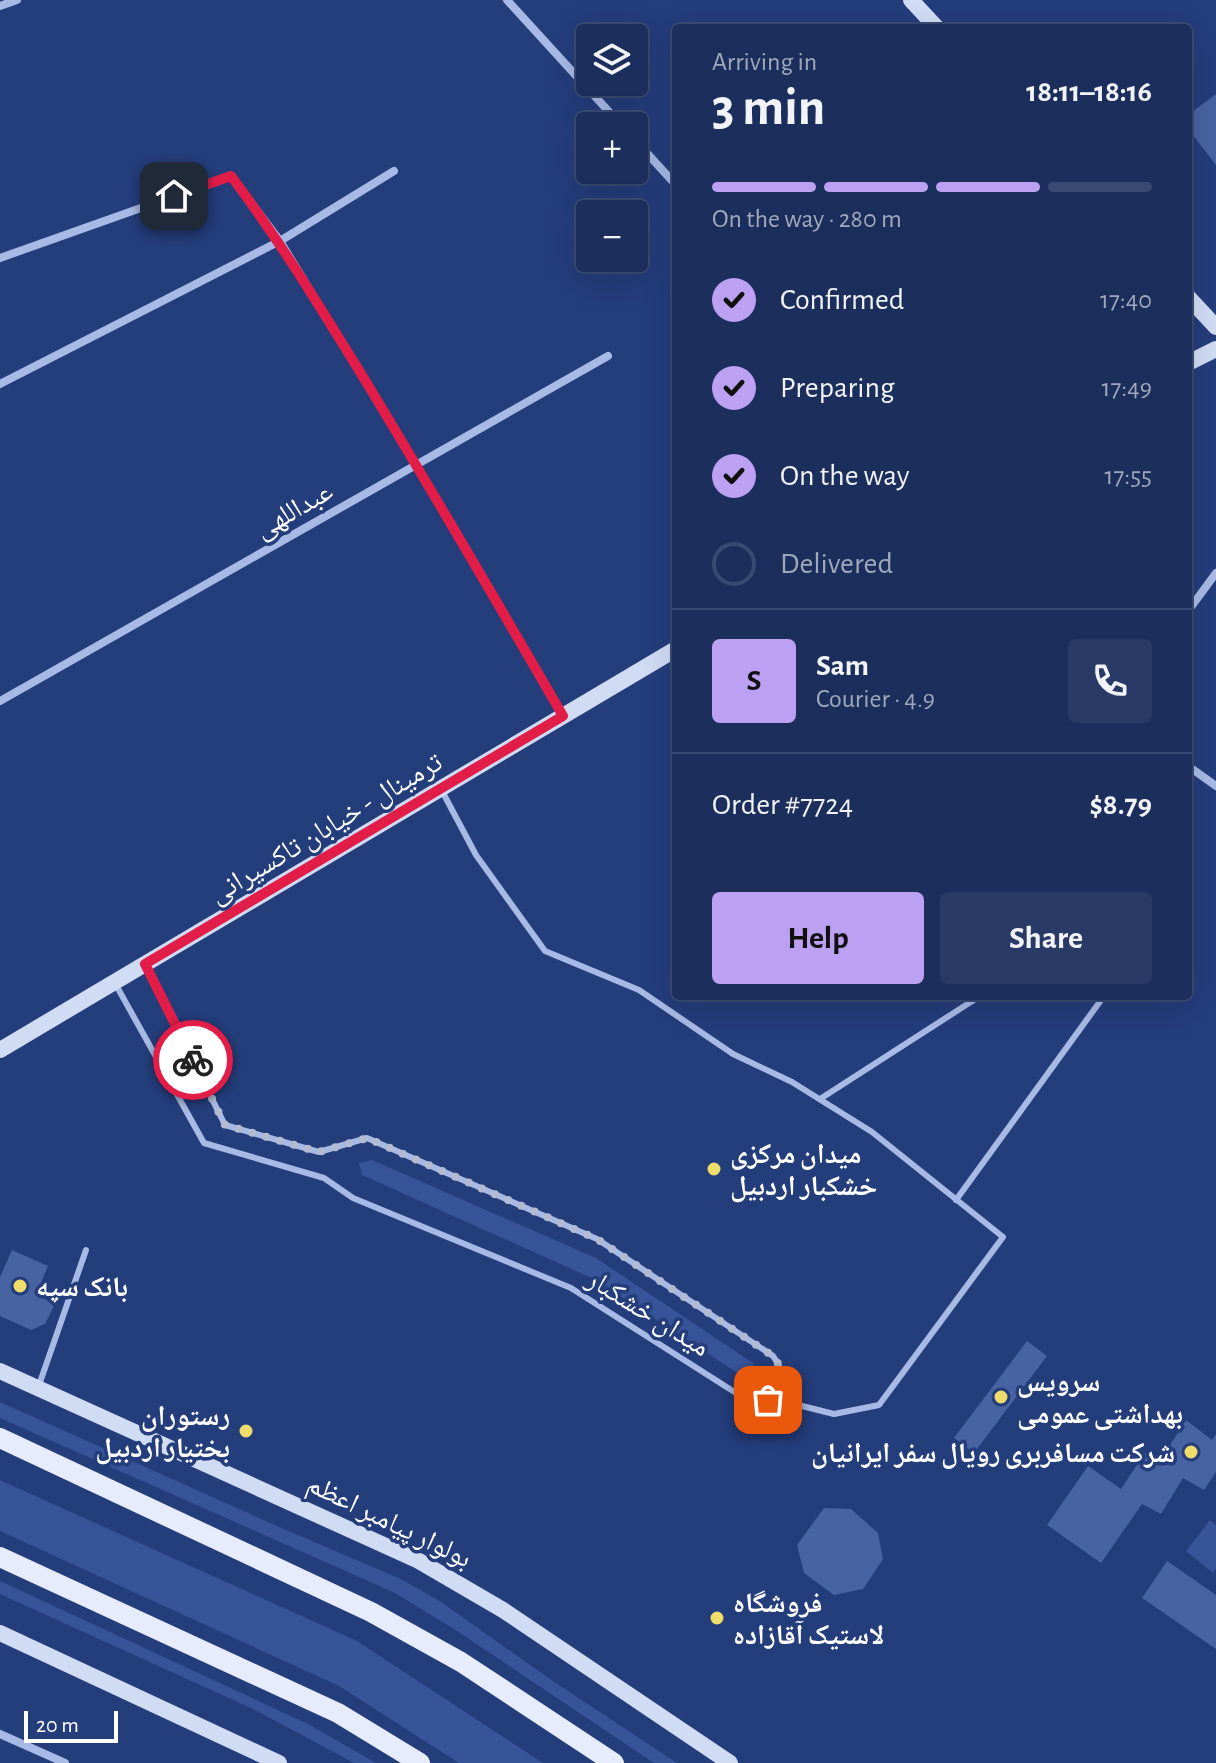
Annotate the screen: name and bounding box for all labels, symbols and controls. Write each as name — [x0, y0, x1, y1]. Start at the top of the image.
map controls — [576, 24, 648, 272]
button: layers — [576, 24, 648, 96]
text: Arriving in — [712, 49, 817, 75]
text: 18:11–18:16 — [1026, 77, 1152, 107]
text: 3 min — [712, 82, 825, 134]
button: + — [576, 112, 648, 184]
pin — [140, 162, 208, 230]
icon: home — [152, 174, 196, 218]
button: − — [576, 200, 648, 272]
text: On the way · 280 m — [712, 206, 902, 232]
icon: check — [712, 278, 756, 322]
text: Confirmed — [780, 285, 904, 315]
text: 17:40 — [1100, 287, 1152, 313]
icon: check — [712, 366, 756, 410]
text: Preparing — [780, 373, 895, 403]
text: 17:49 — [1102, 375, 1152, 401]
icon: check — [712, 454, 756, 498]
text: On the way — [780, 461, 909, 491]
text: 17:55 — [1105, 463, 1152, 489]
street label: عبداللهی — [250, 477, 339, 546]
text: Delivered — [780, 549, 893, 579]
button: phone — [1068, 639, 1152, 723]
text: Sam — [816, 651, 869, 681]
text: S — [747, 666, 761, 696]
text: Courier · 4.9 — [816, 686, 935, 712]
street label: ترمینال - خیابان تاکسیرانی — [205, 748, 448, 911]
text: Order #7724 — [712, 790, 853, 820]
text: $8.79 — [1089, 790, 1152, 820]
button: Help — [712, 892, 924, 984]
button: Share — [940, 892, 1152, 984]
courier — [153, 1020, 233, 1100]
icon: bike — [171, 1038, 215, 1082]
place label: میدان مرکزی خشکبار اردبیل — [730, 1141, 878, 1203]
marker: میدان مرکزی خشکبار اردبیل — [705, 1160, 723, 1178]
street label: میدان خشکبار — [580, 1264, 714, 1363]
place label: بانک سپه — [36, 1274, 128, 1303]
marker: بانک سپه — [11, 1277, 29, 1295]
pin — [734, 1366, 802, 1434]
place label: سرویس بهداشتی عمومی — [1017, 1369, 1183, 1431]
icon: bag — [746, 1378, 790, 1422]
marker: سرویس بهداشتی عمومی — [992, 1388, 1010, 1406]
place label: رستوران بختیار اردبیل — [95, 1403, 230, 1465]
marker: رستوران بختیار اردبیل — [237, 1422, 255, 1440]
place label: شرکت مسافربری رویال سفر ایرانیان — [811, 1440, 1175, 1469]
marker: شرکت مسافربری رویال سفر ایرانیان — [1182, 1443, 1200, 1461]
street label: بولوار پیامبر اعظم — [301, 1470, 476, 1576]
place label: فروشگاه لاستیک آقازاده — [733, 1590, 884, 1651]
marker: فروشگاه لاستیک آقازاده — [708, 1609, 726, 1627]
scale bar — [24, 1707, 118, 1743]
text: 20 m — [36, 1714, 79, 1736]

